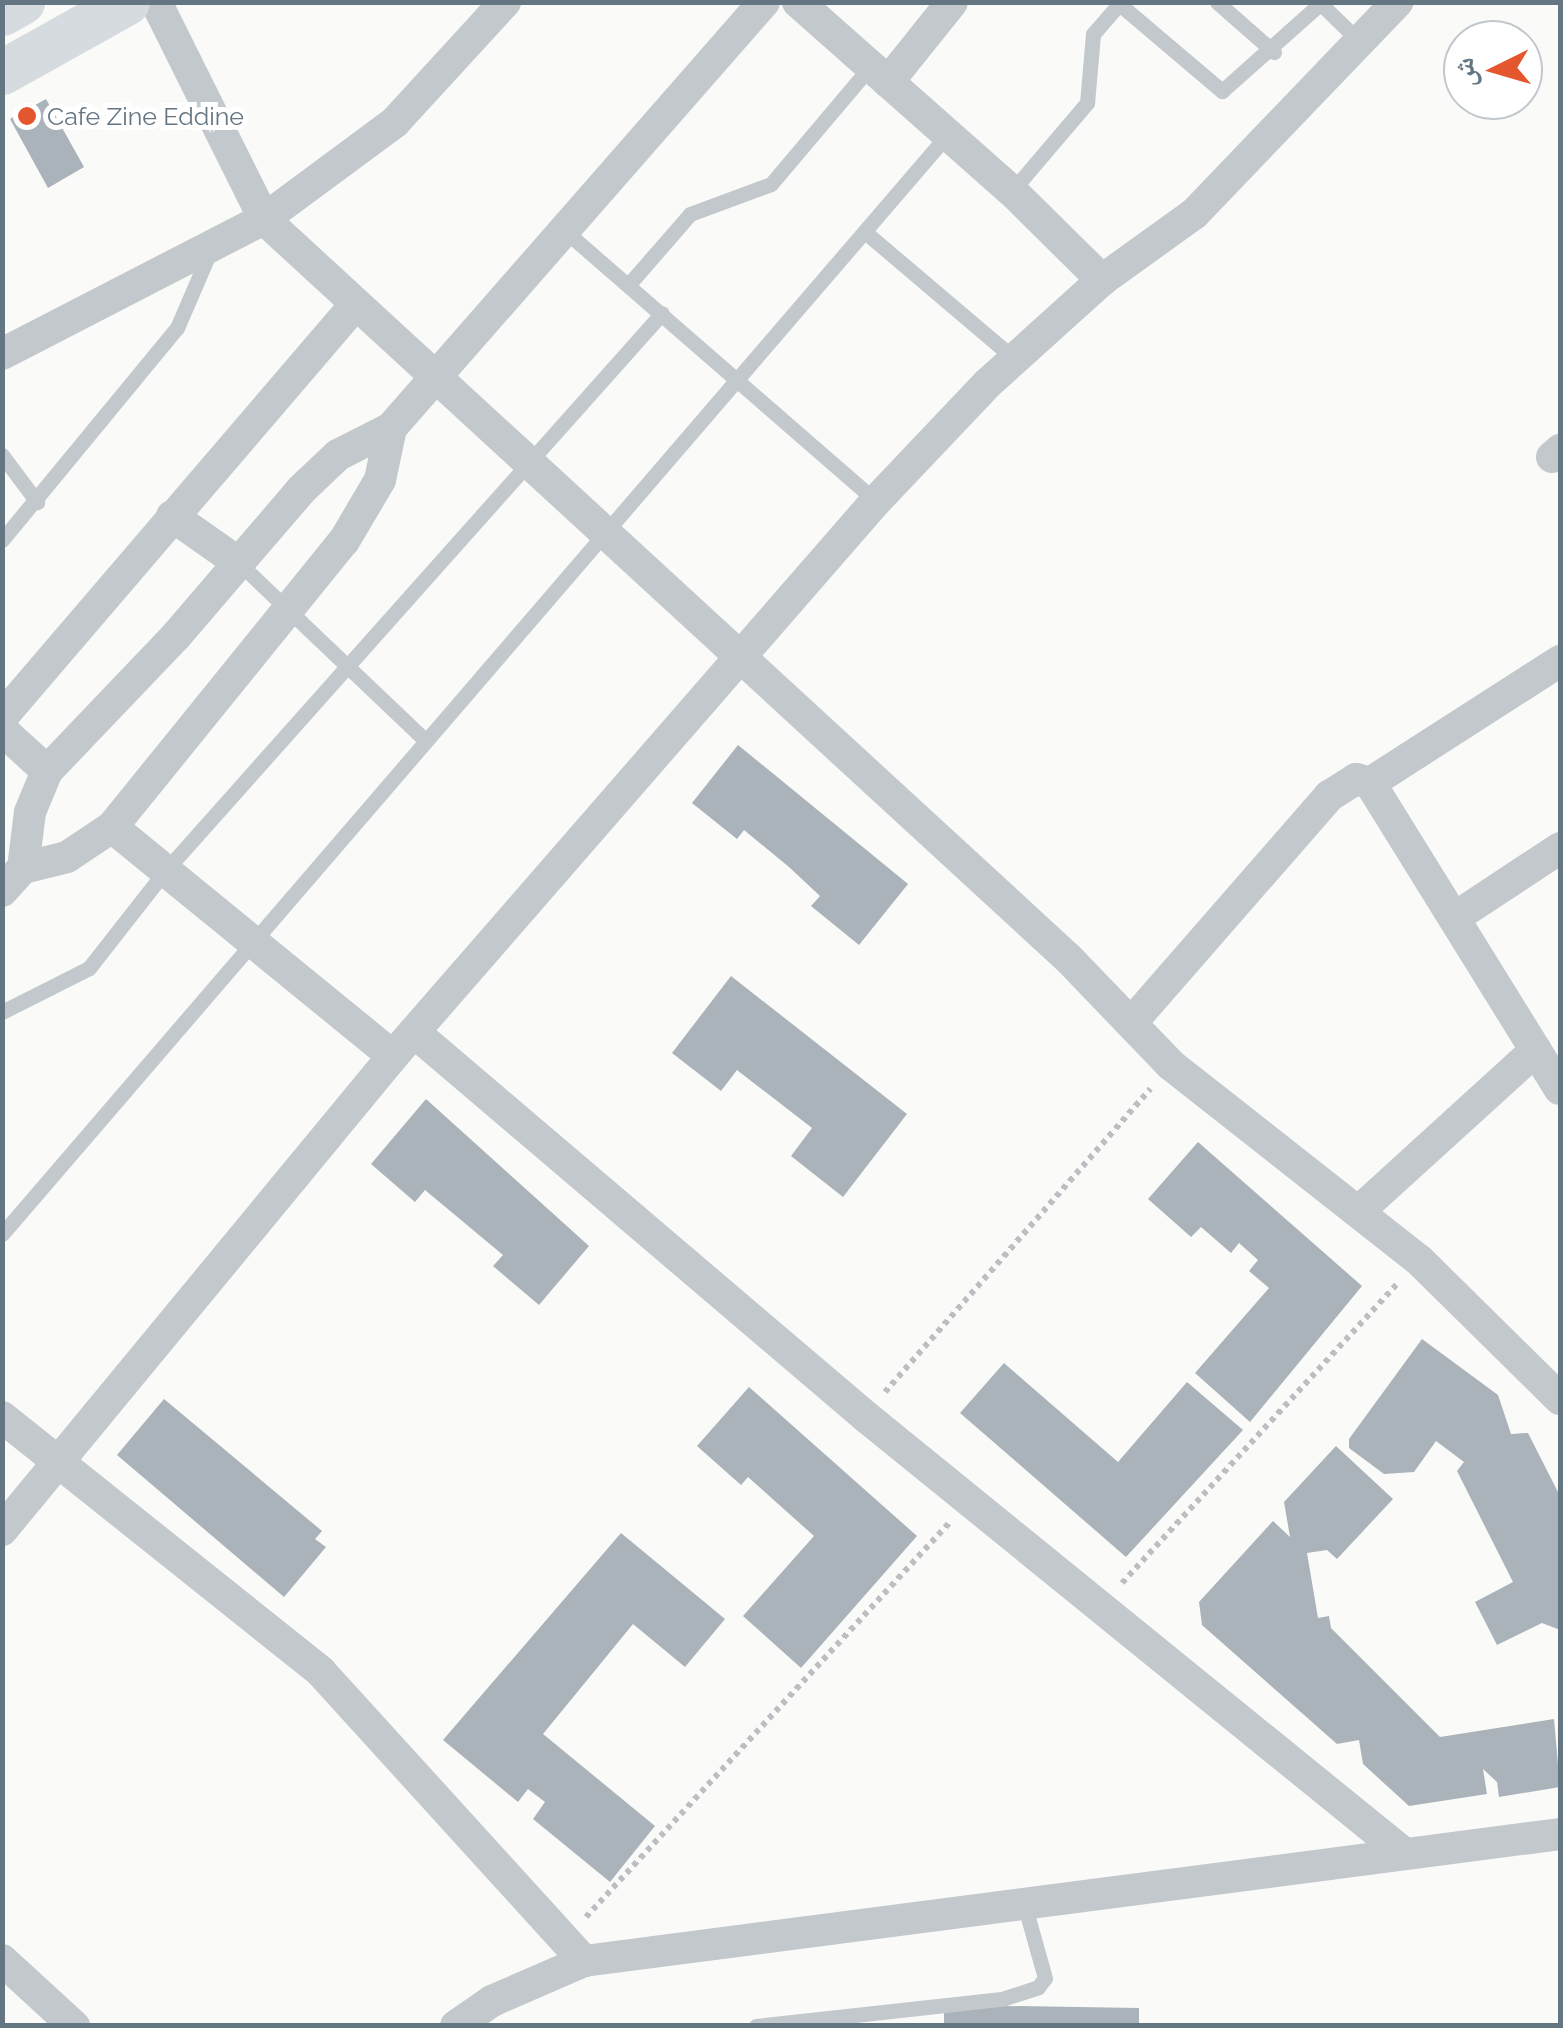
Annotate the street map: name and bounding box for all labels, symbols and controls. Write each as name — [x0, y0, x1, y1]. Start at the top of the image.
north arrow — [1443, 20, 1543, 120]
text: ش — [1447, 56, 1482, 89]
place label: Cafe Zine Eddine — [47, 101, 244, 131]
marker: Cafe Zine Eddine — [16, 105, 38, 127]

